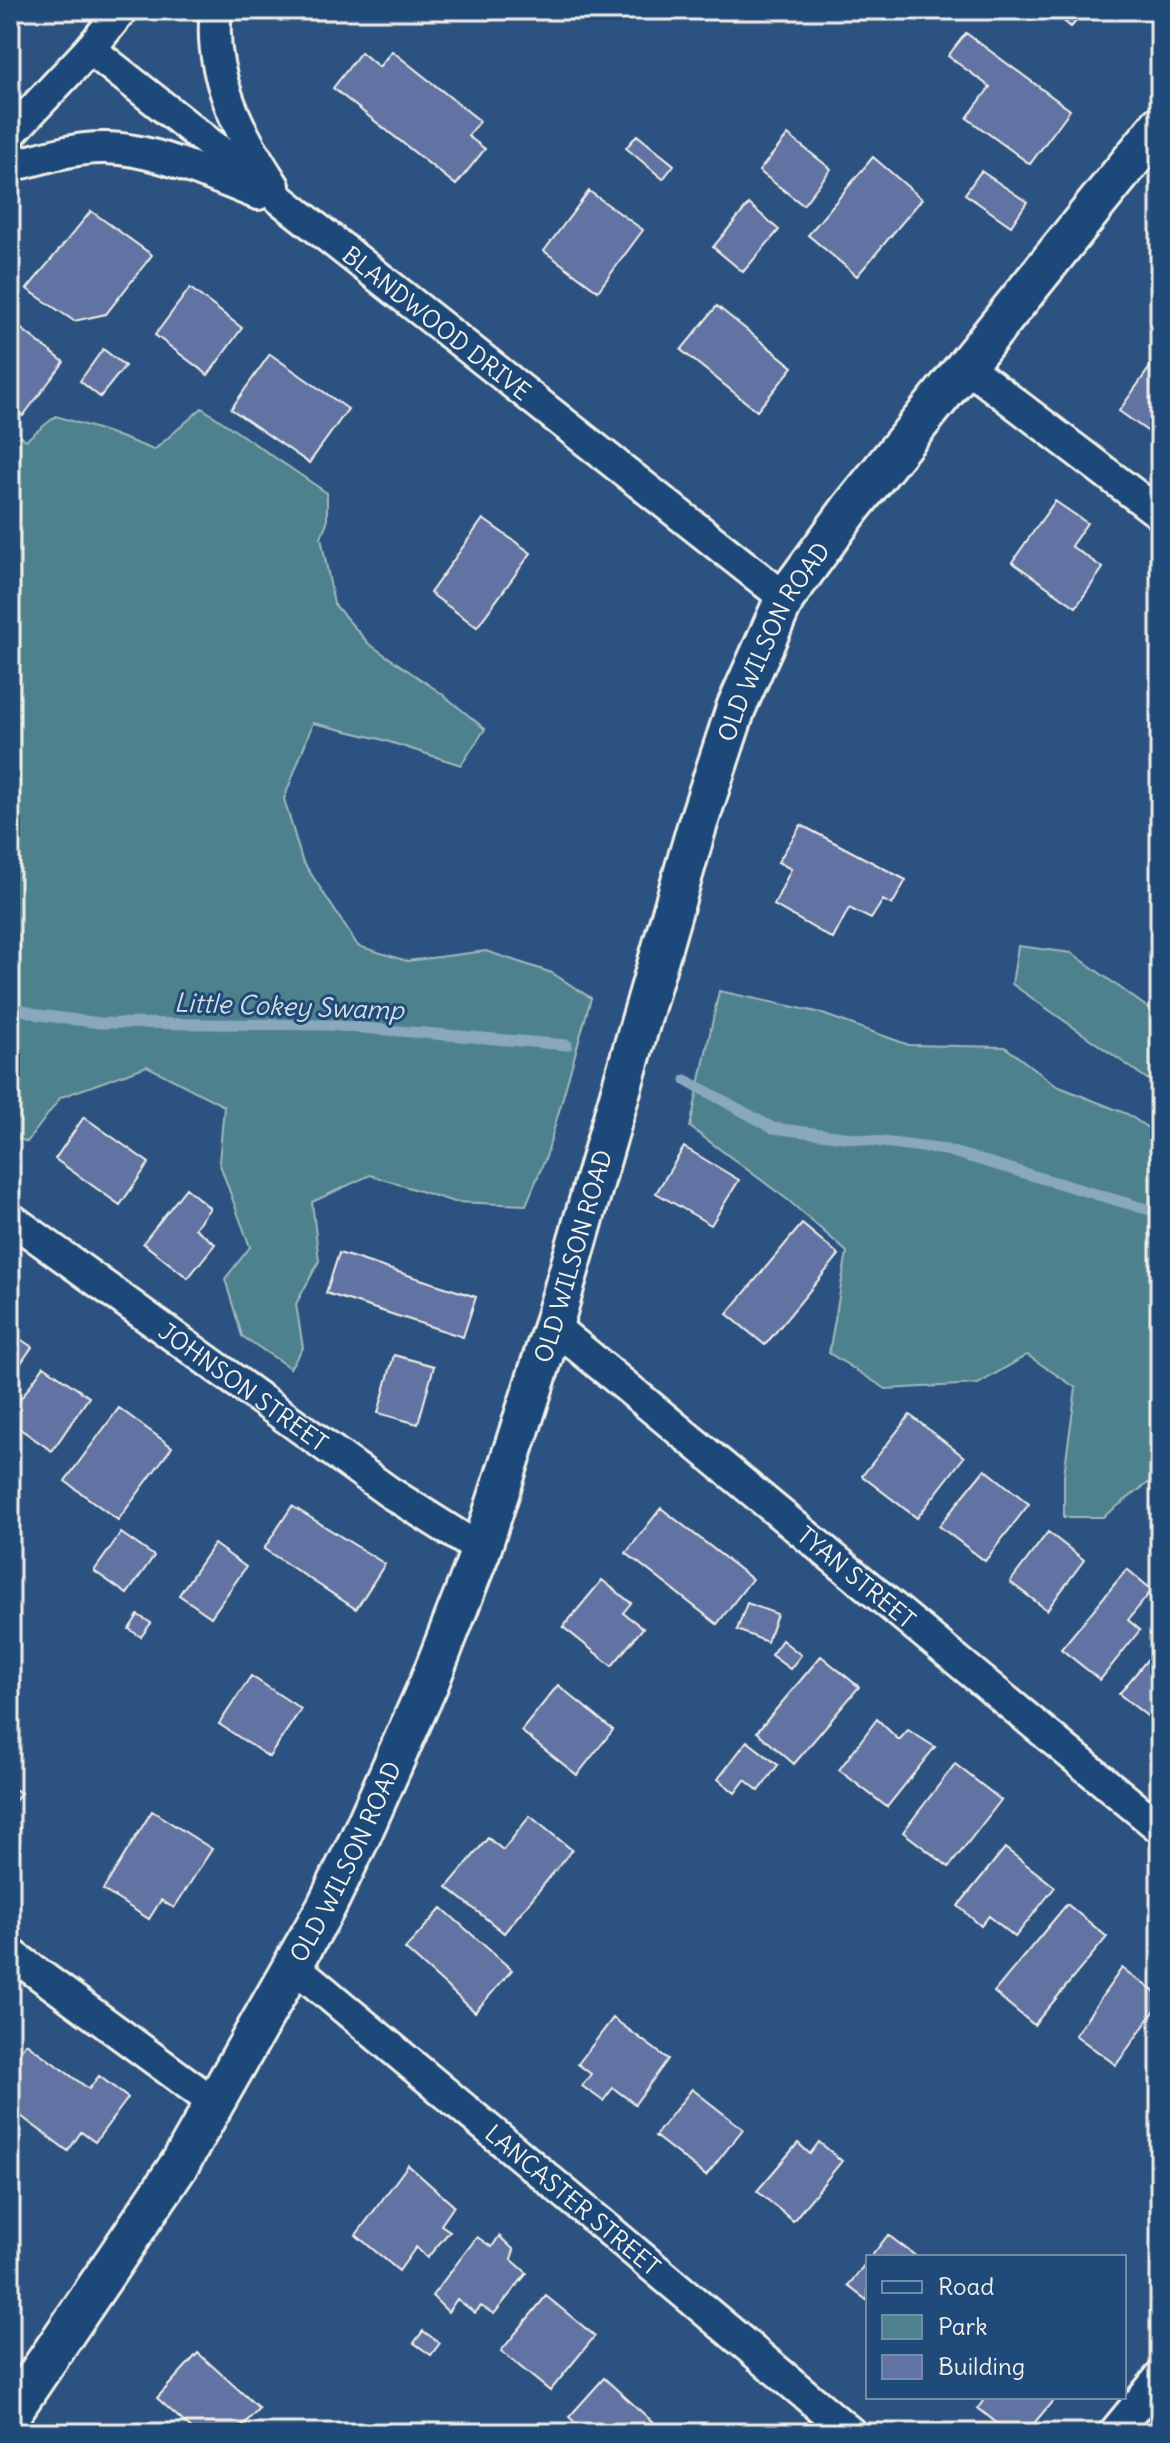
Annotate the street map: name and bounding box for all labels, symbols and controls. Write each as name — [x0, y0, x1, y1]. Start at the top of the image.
street label: BLANDWOOD DRIVE — [337, 240, 537, 406]
street label: OLD WILSON ROAD — [711, 536, 836, 745]
water label: Little Cokey Swamp — [173, 985, 406, 1027]
street label: OLD WILSON ROAD — [527, 1146, 618, 1366]
street label: JOHNSON STREET — [153, 1316, 334, 1458]
street label: TYAN STREET — [791, 1519, 922, 1635]
street label: OLD WILSON ROAD — [283, 1757, 407, 1967]
street label: LANCASTER STREET — [479, 2118, 667, 2282]
legend — [866, 2255, 1126, 2399]
text: Road — [938, 2271, 994, 2301]
text: Park — [938, 2311, 988, 2341]
text: Building — [938, 2351, 1025, 2381]

